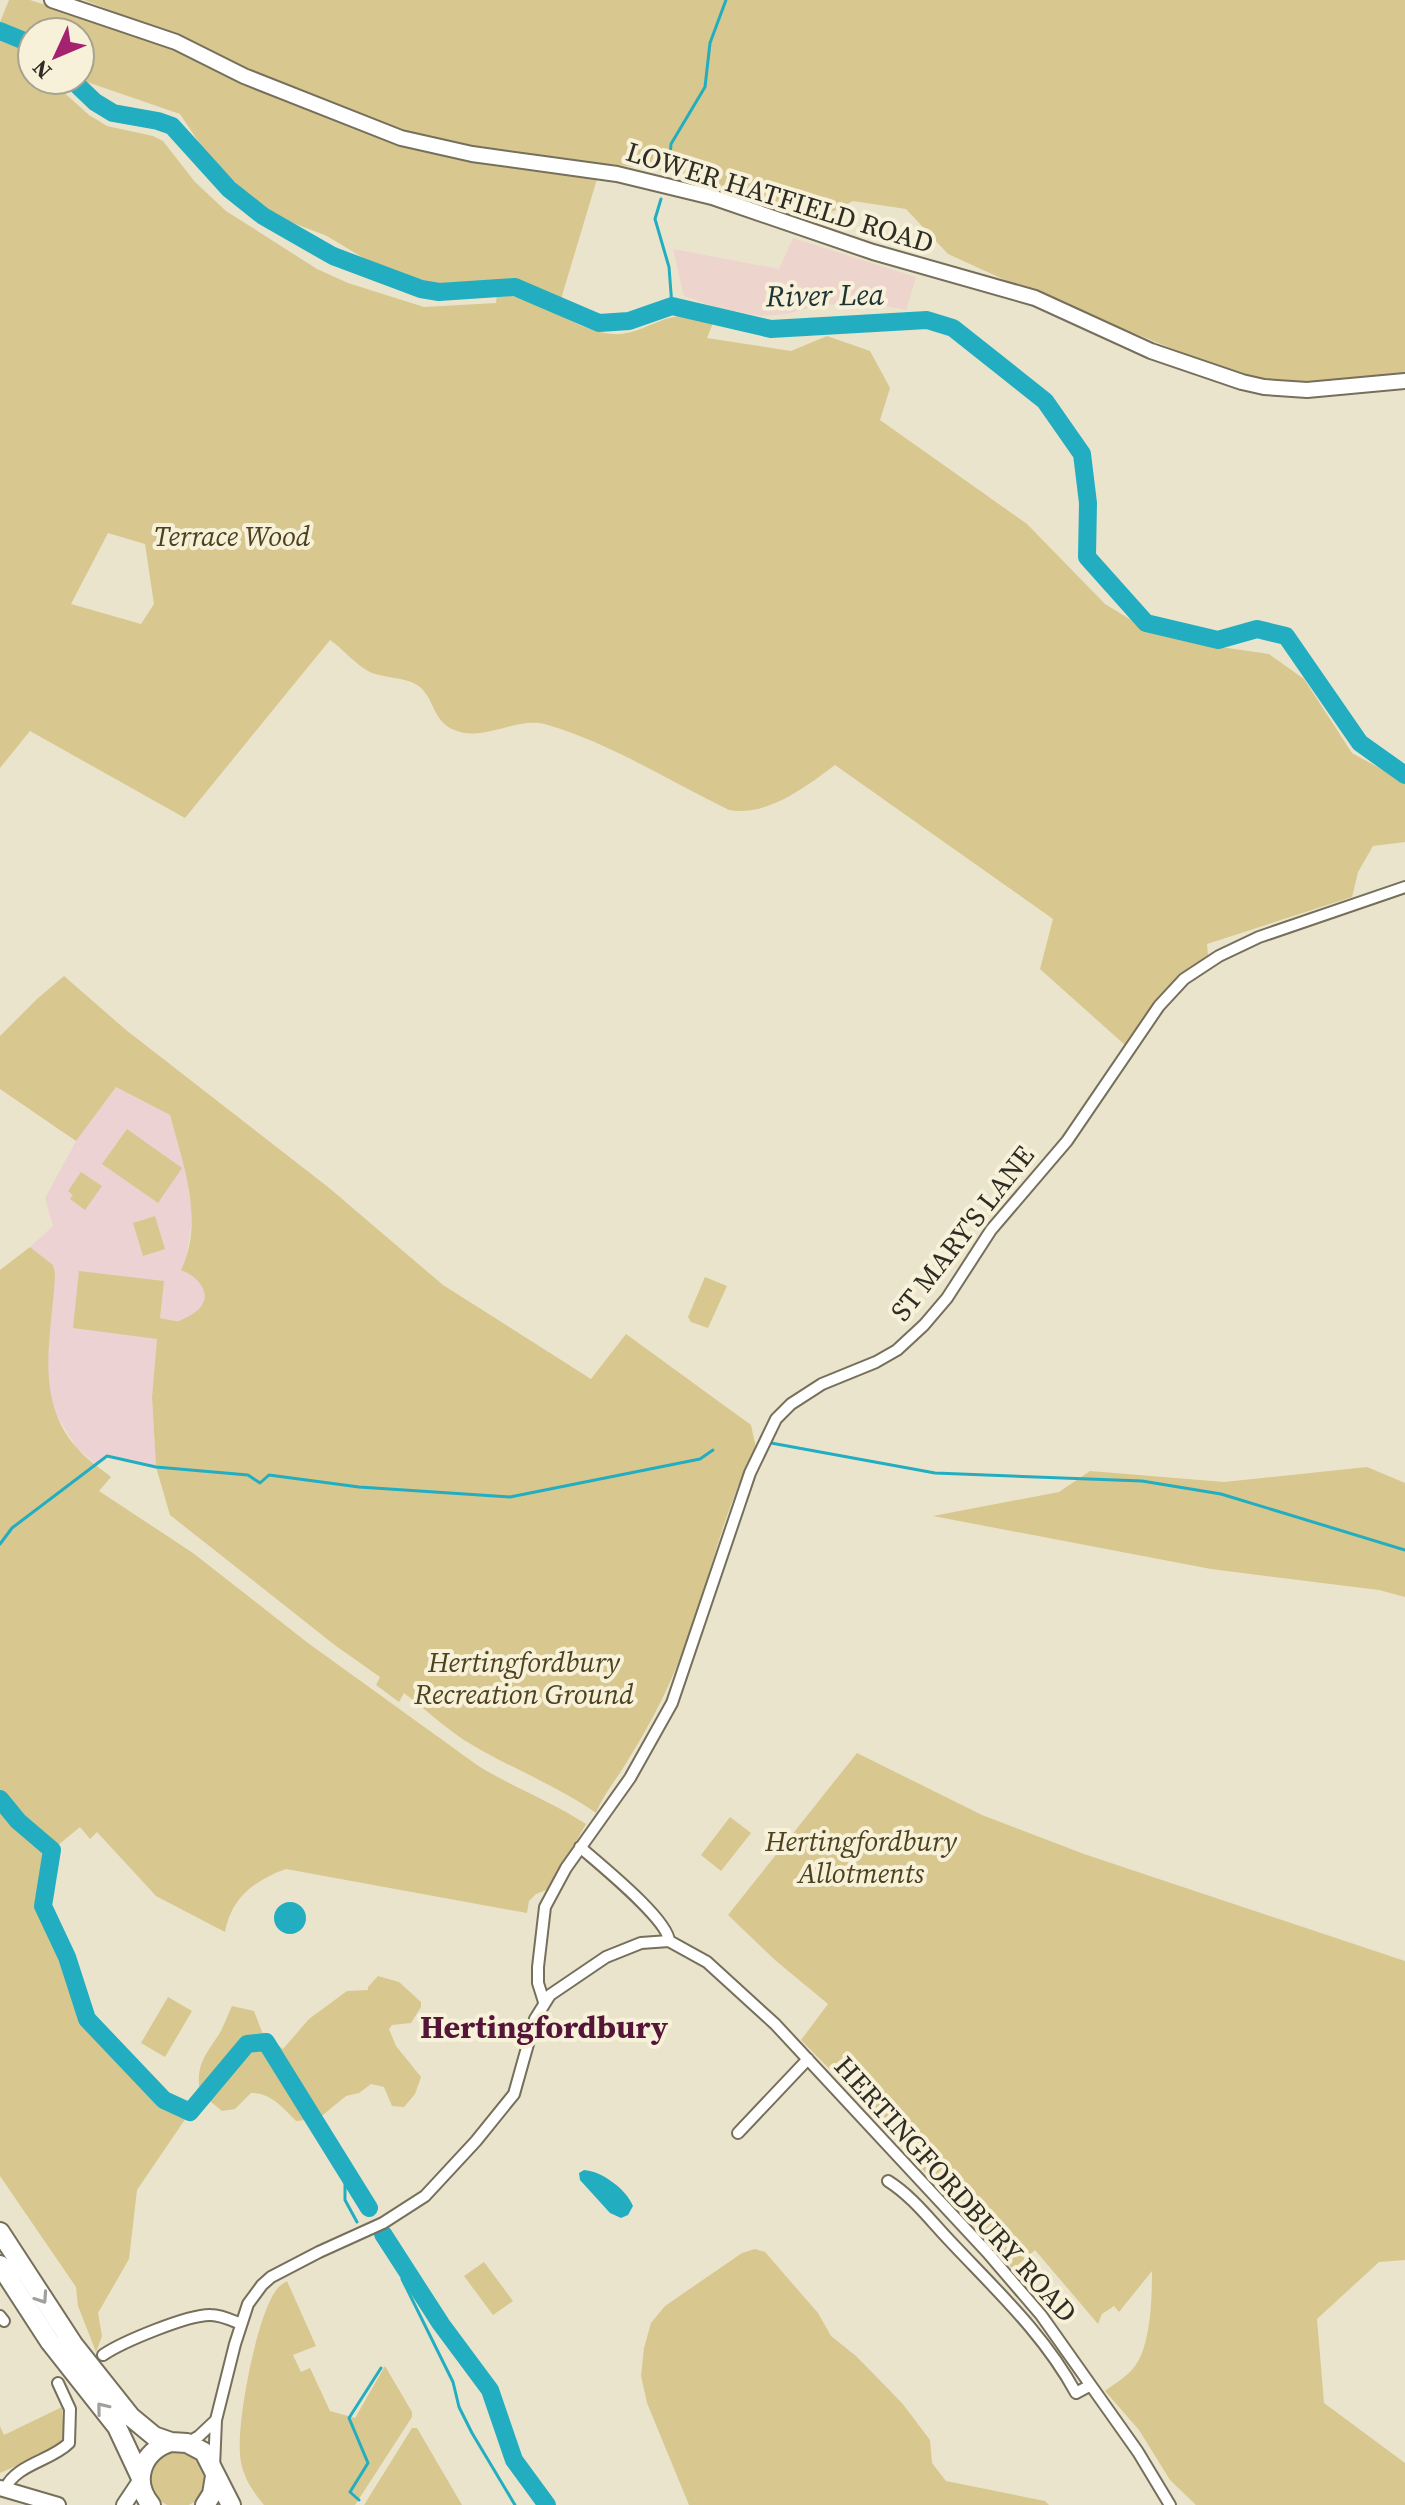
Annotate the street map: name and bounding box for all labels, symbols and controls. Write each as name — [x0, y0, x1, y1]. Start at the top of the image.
north arrow — [16, 16, 96, 96]
text: N — [25, 54, 58, 86]
street label: LOWER HATFIELD ROAD — [622, 132, 938, 262]
water label: River Lea — [765, 273, 885, 317]
park label: Terrace Wood — [154, 517, 311, 555]
street label: ST MARY'S LANE — [881, 1137, 1043, 1329]
park label: Hertingfordbury Recreation Ground — [413, 1643, 634, 1713]
park label: Hertingfordbury Allotments — [764, 1822, 958, 1892]
district label: Hertingfordbury — [420, 2005, 668, 2049]
street label: HERTINGFORDBURY ROAD — [826, 2048, 1086, 2330]
one-way arrow — [32, 2289, 47, 2303]
one-way arrow — [97, 2403, 112, 2417]

